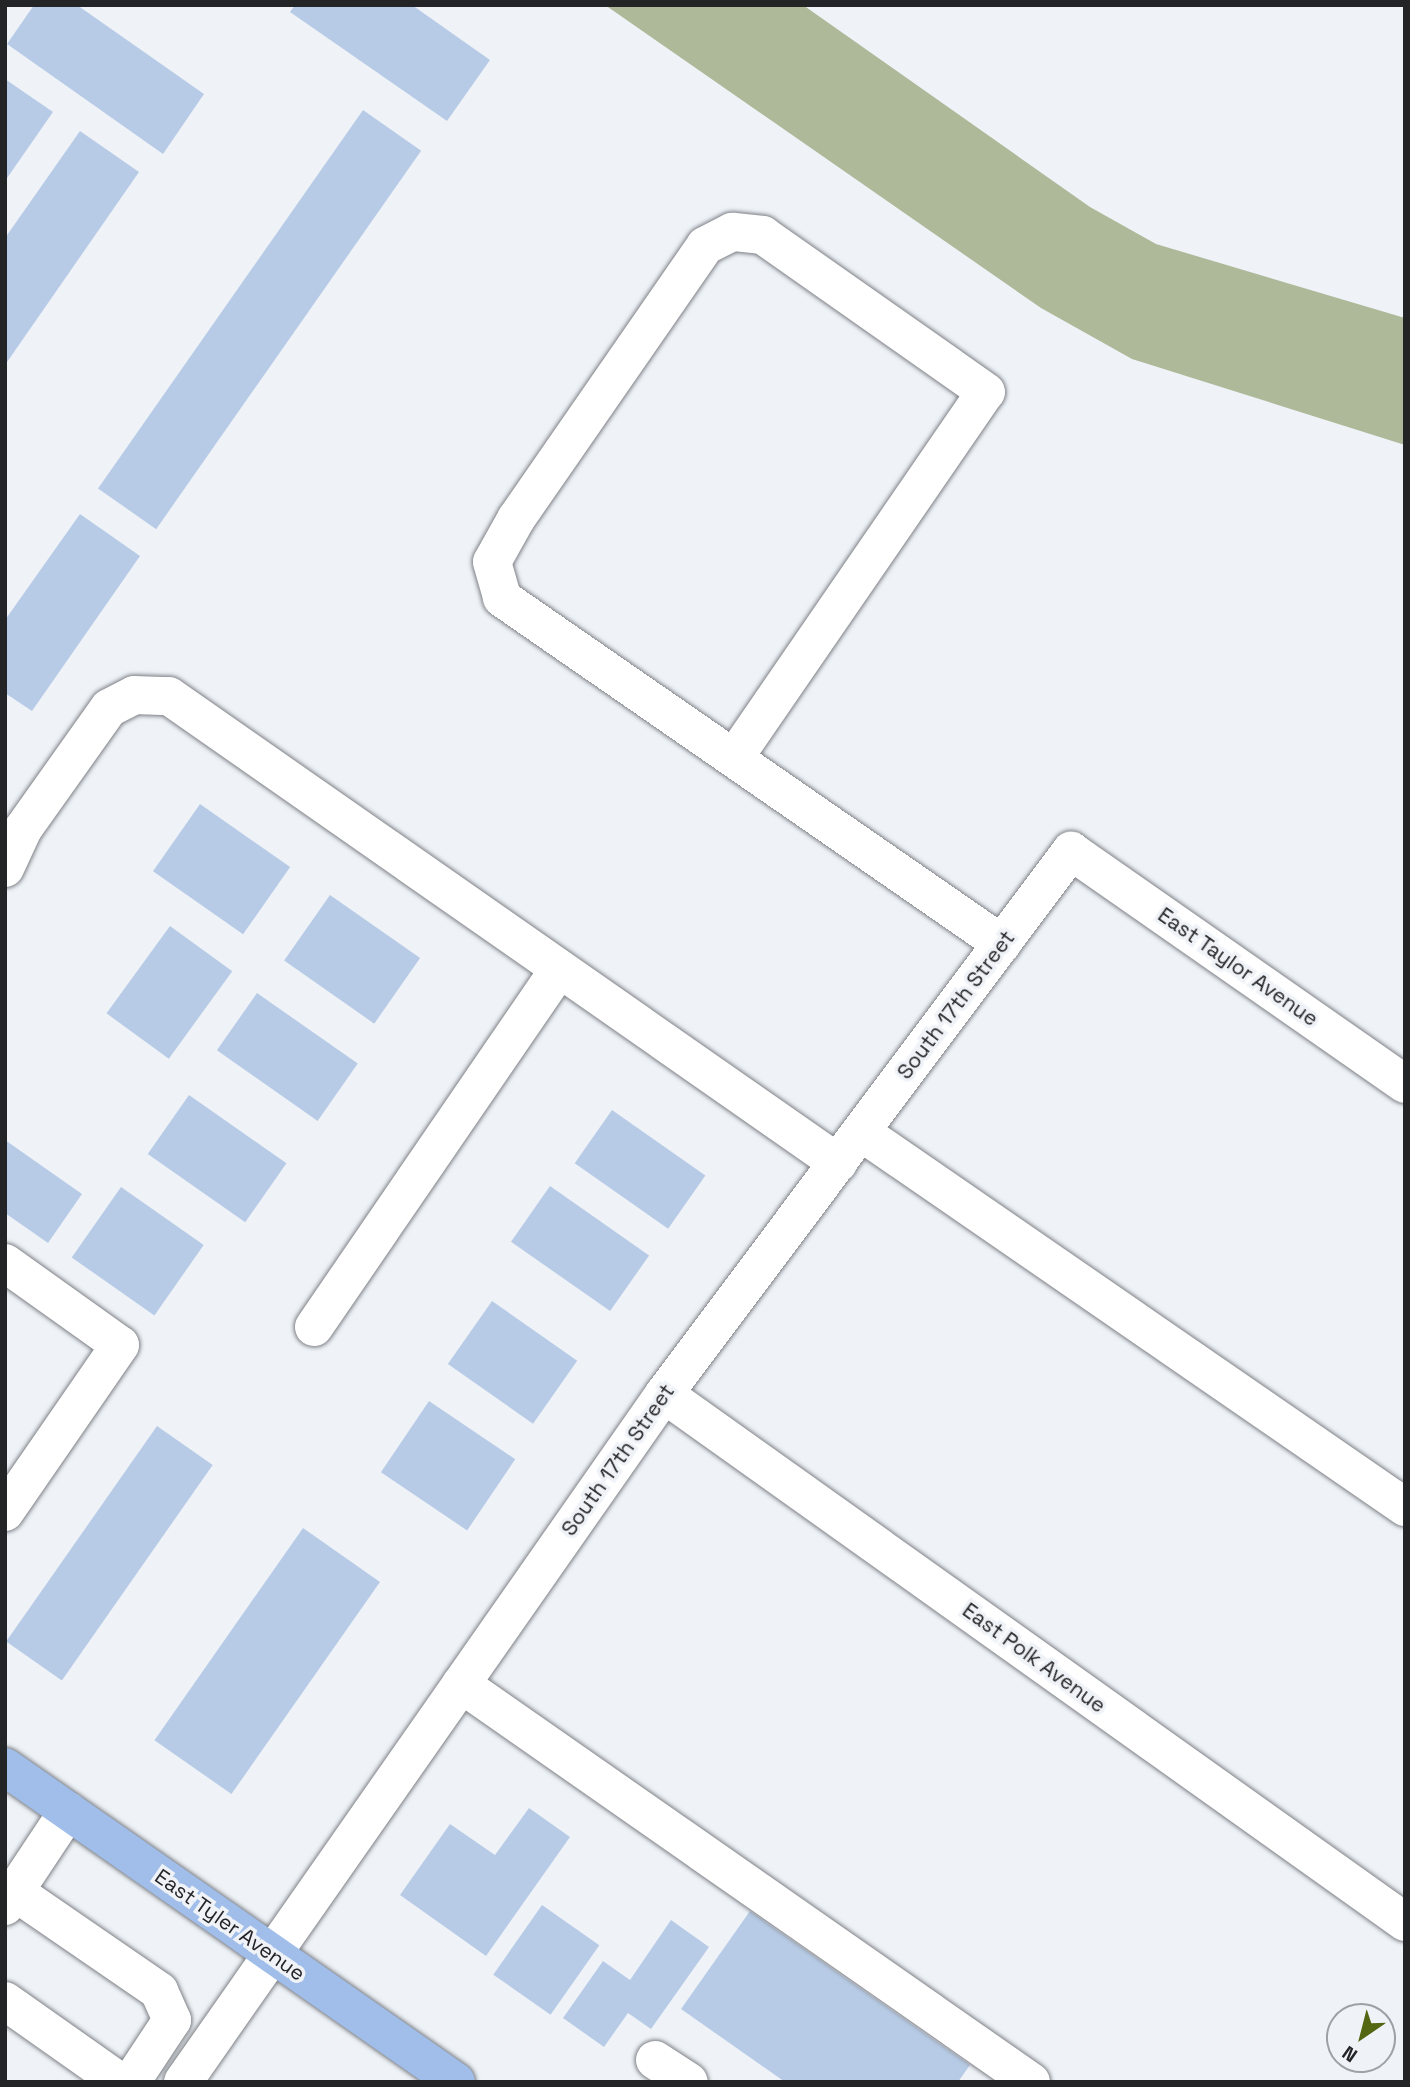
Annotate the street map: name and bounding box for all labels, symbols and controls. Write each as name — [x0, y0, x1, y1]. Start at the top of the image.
street label: East Taylor Avenue — [1153, 902, 1323, 1032]
street label: South 17th Street — [892, 926, 1020, 1084]
street label: South 17th Street — [556, 1379, 680, 1541]
street label: East Polk Avenue — [957, 1598, 1111, 1718]
street label: East Tyler Avenue — [150, 1864, 310, 1986]
north arrow — [1326, 2003, 1396, 2073]
text: N — [1337, 2040, 1362, 2068]

